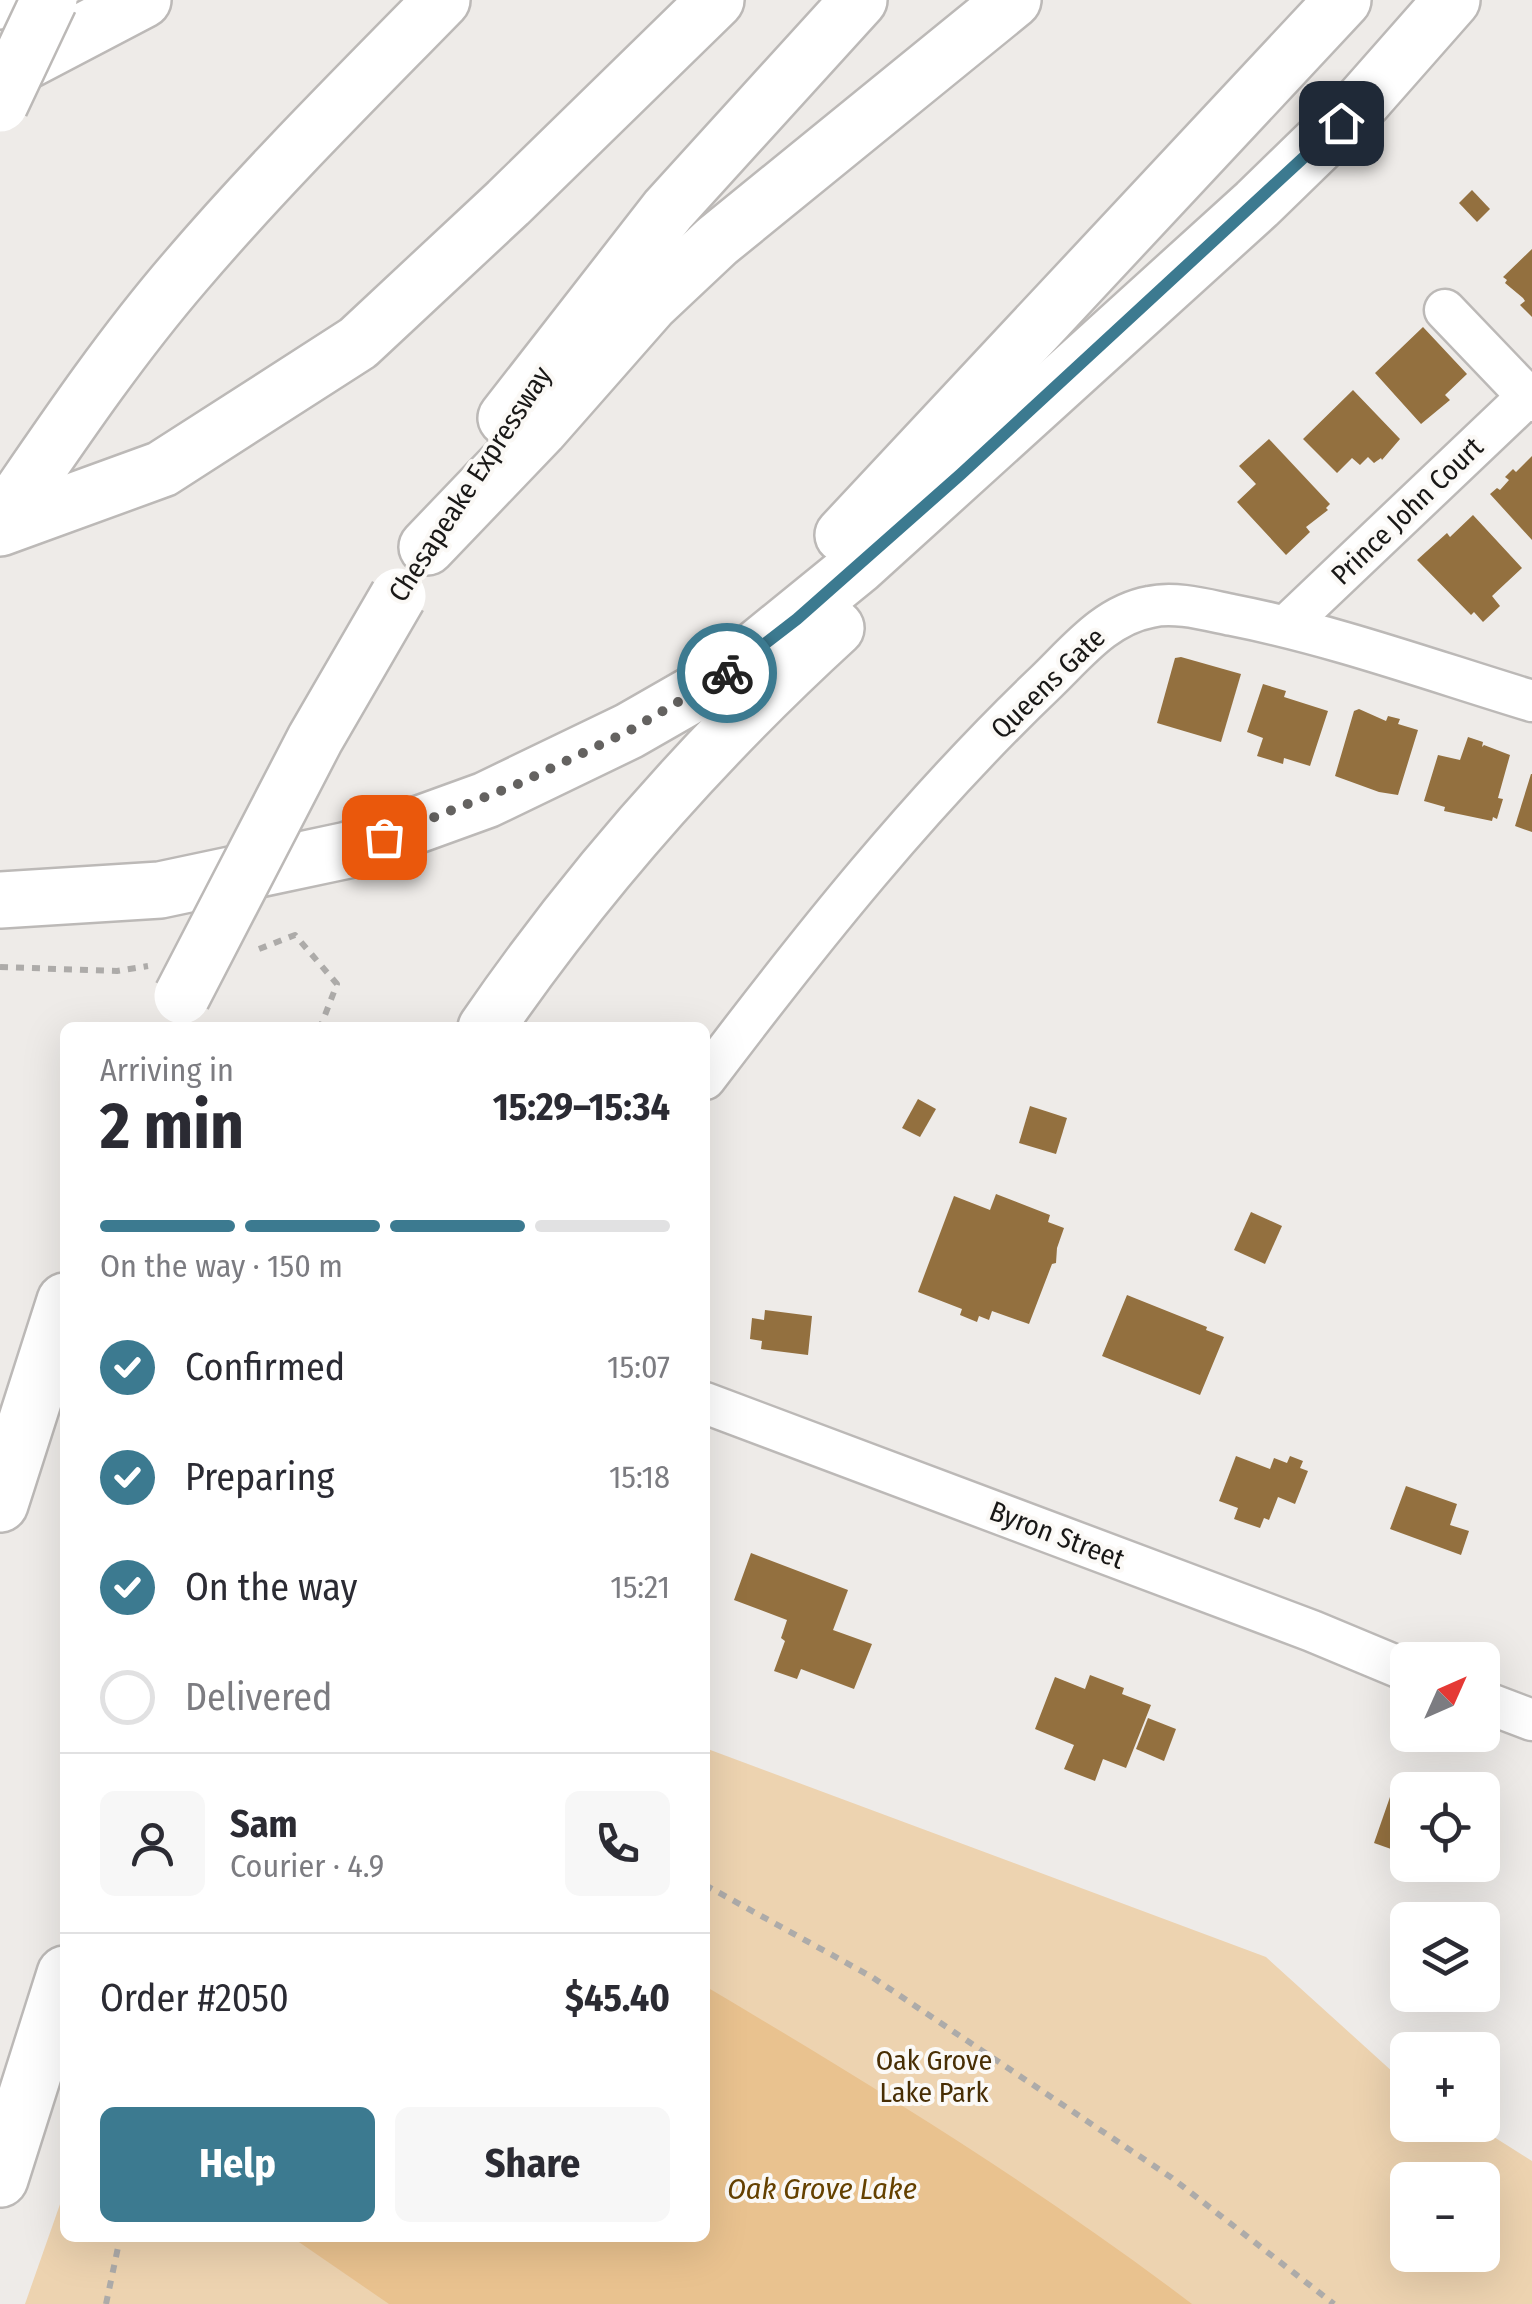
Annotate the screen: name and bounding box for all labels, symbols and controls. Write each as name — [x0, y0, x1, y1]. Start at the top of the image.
pin — [1299, 81, 1384, 166]
icon: home — [1314, 96, 1369, 151]
street label: Chesapeake Expressway — [382, 360, 559, 608]
street label: Prince John Court — [1324, 430, 1490, 592]
street label: Queens Gate — [984, 621, 1112, 745]
courier — [677, 623, 777, 723]
icon: bike — [700, 646, 755, 701]
pin — [342, 795, 427, 880]
icon: bag — [357, 810, 412, 865]
text: Arriving in — [100, 1051, 234, 1089]
text: 15:29–15:34 — [493, 1084, 670, 1130]
text: 2 min — [100, 1087, 244, 1165]
text: On the way · 150 m — [100, 1247, 343, 1285]
icon: check — [100, 1340, 155, 1395]
text: Confirmed — [185, 1344, 345, 1390]
text: 15:07 — [607, 1348, 670, 1386]
icon: check — [100, 1450, 155, 1505]
text: Preparing — [185, 1454, 334, 1500]
text: 15:18 — [609, 1458, 670, 1496]
street label: Byron Street — [985, 1494, 1130, 1576]
icon: check — [100, 1560, 155, 1615]
text: On the way — [185, 1564, 357, 1610]
text: 15:21 — [610, 1568, 670, 1606]
north arrow — [1390, 1642, 1500, 1752]
map controls — [1390, 1642, 1500, 2272]
text: Delivered — [185, 1674, 332, 1720]
button: locate — [1390, 1772, 1500, 1882]
button: person — [100, 1791, 205, 1896]
button: phone — [565, 1791, 670, 1896]
text: Sam — [230, 1801, 298, 1847]
text: Courier · 4.9 — [230, 1847, 384, 1885]
button: layers — [1390, 1902, 1500, 2012]
text: Order #2050 — [100, 1975, 289, 2021]
text: $45.40 — [565, 1975, 670, 2021]
button: + — [1390, 2032, 1500, 2142]
park label: Oak Grove Lake Park — [876, 2044, 992, 2109]
button: Help — [100, 2107, 375, 2222]
button: Share — [395, 2107, 670, 2222]
button: − — [1390, 2162, 1500, 2272]
water label: Oak Grove Lake — [727, 2171, 917, 2207]

